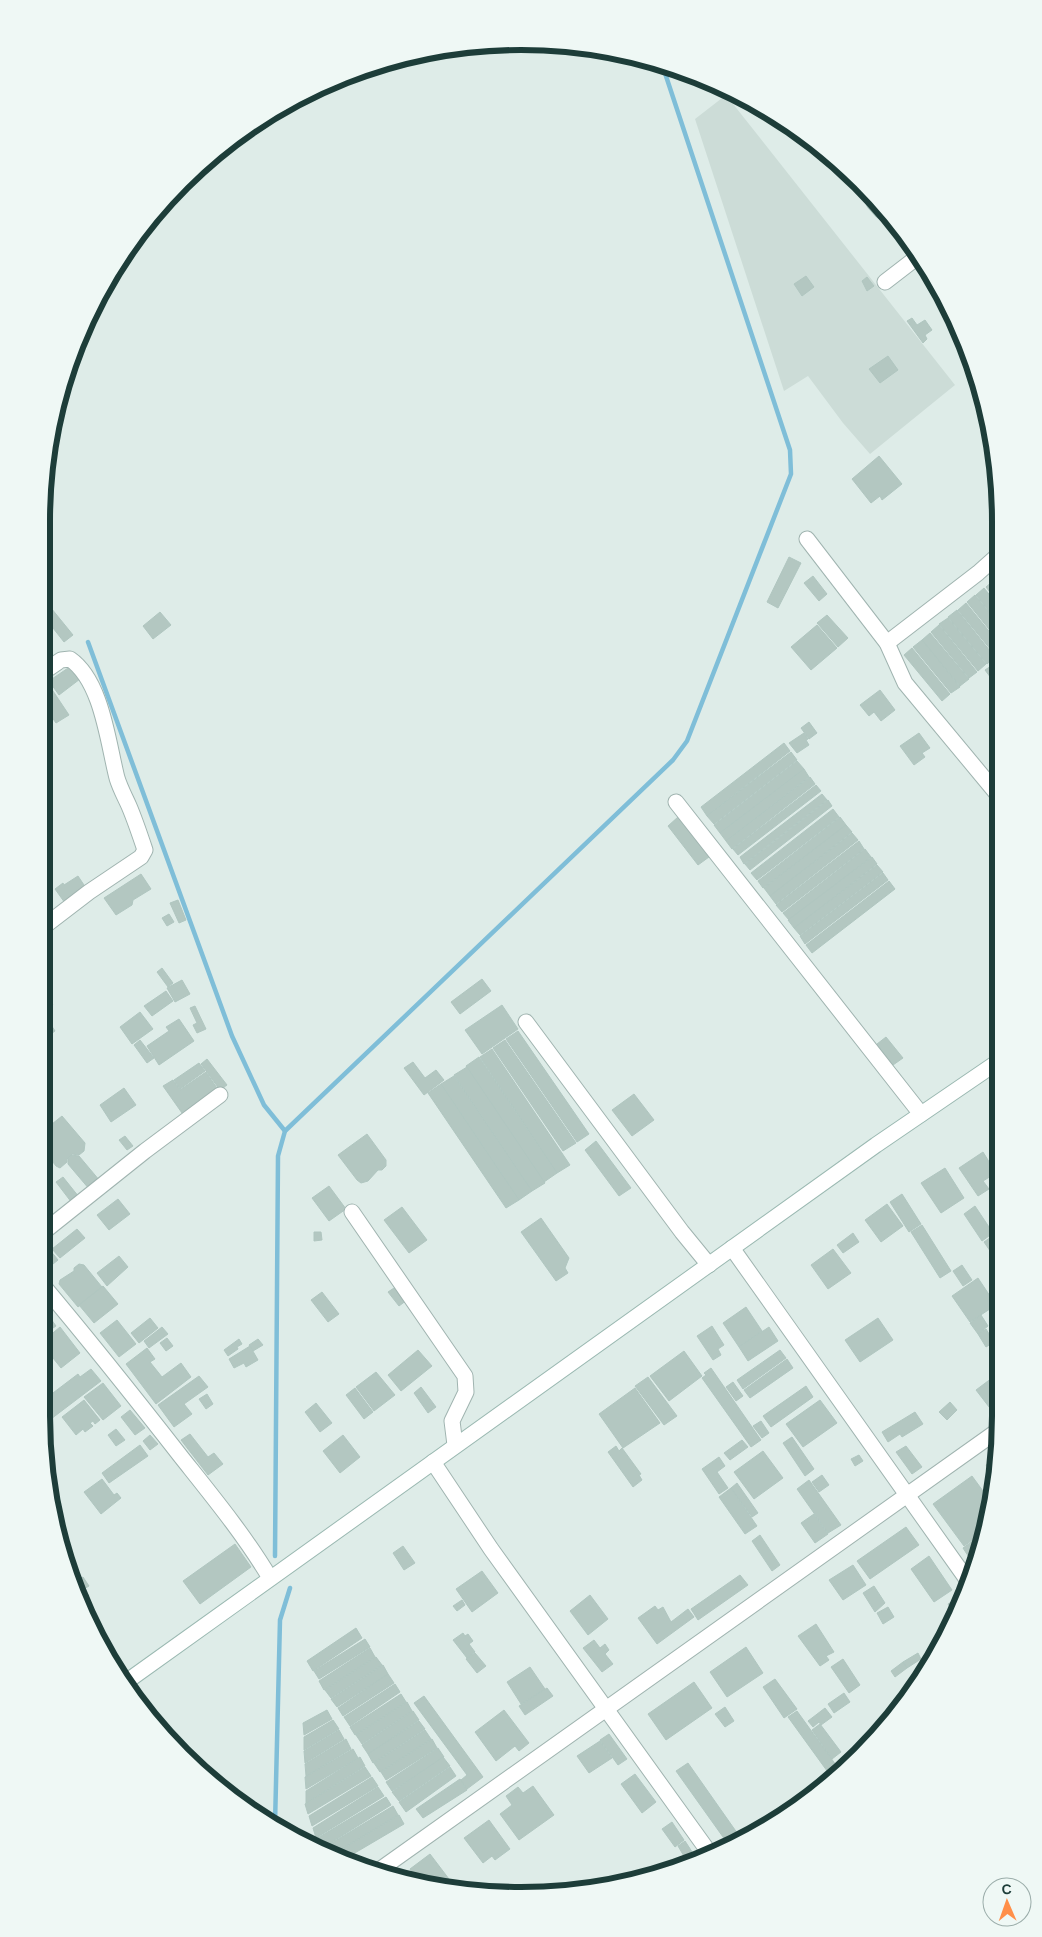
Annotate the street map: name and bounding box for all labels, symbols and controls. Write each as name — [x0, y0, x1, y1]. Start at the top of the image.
north arrow — [982, 1877, 1032, 1927]
text: С — [1001, 1880, 1012, 1897]

